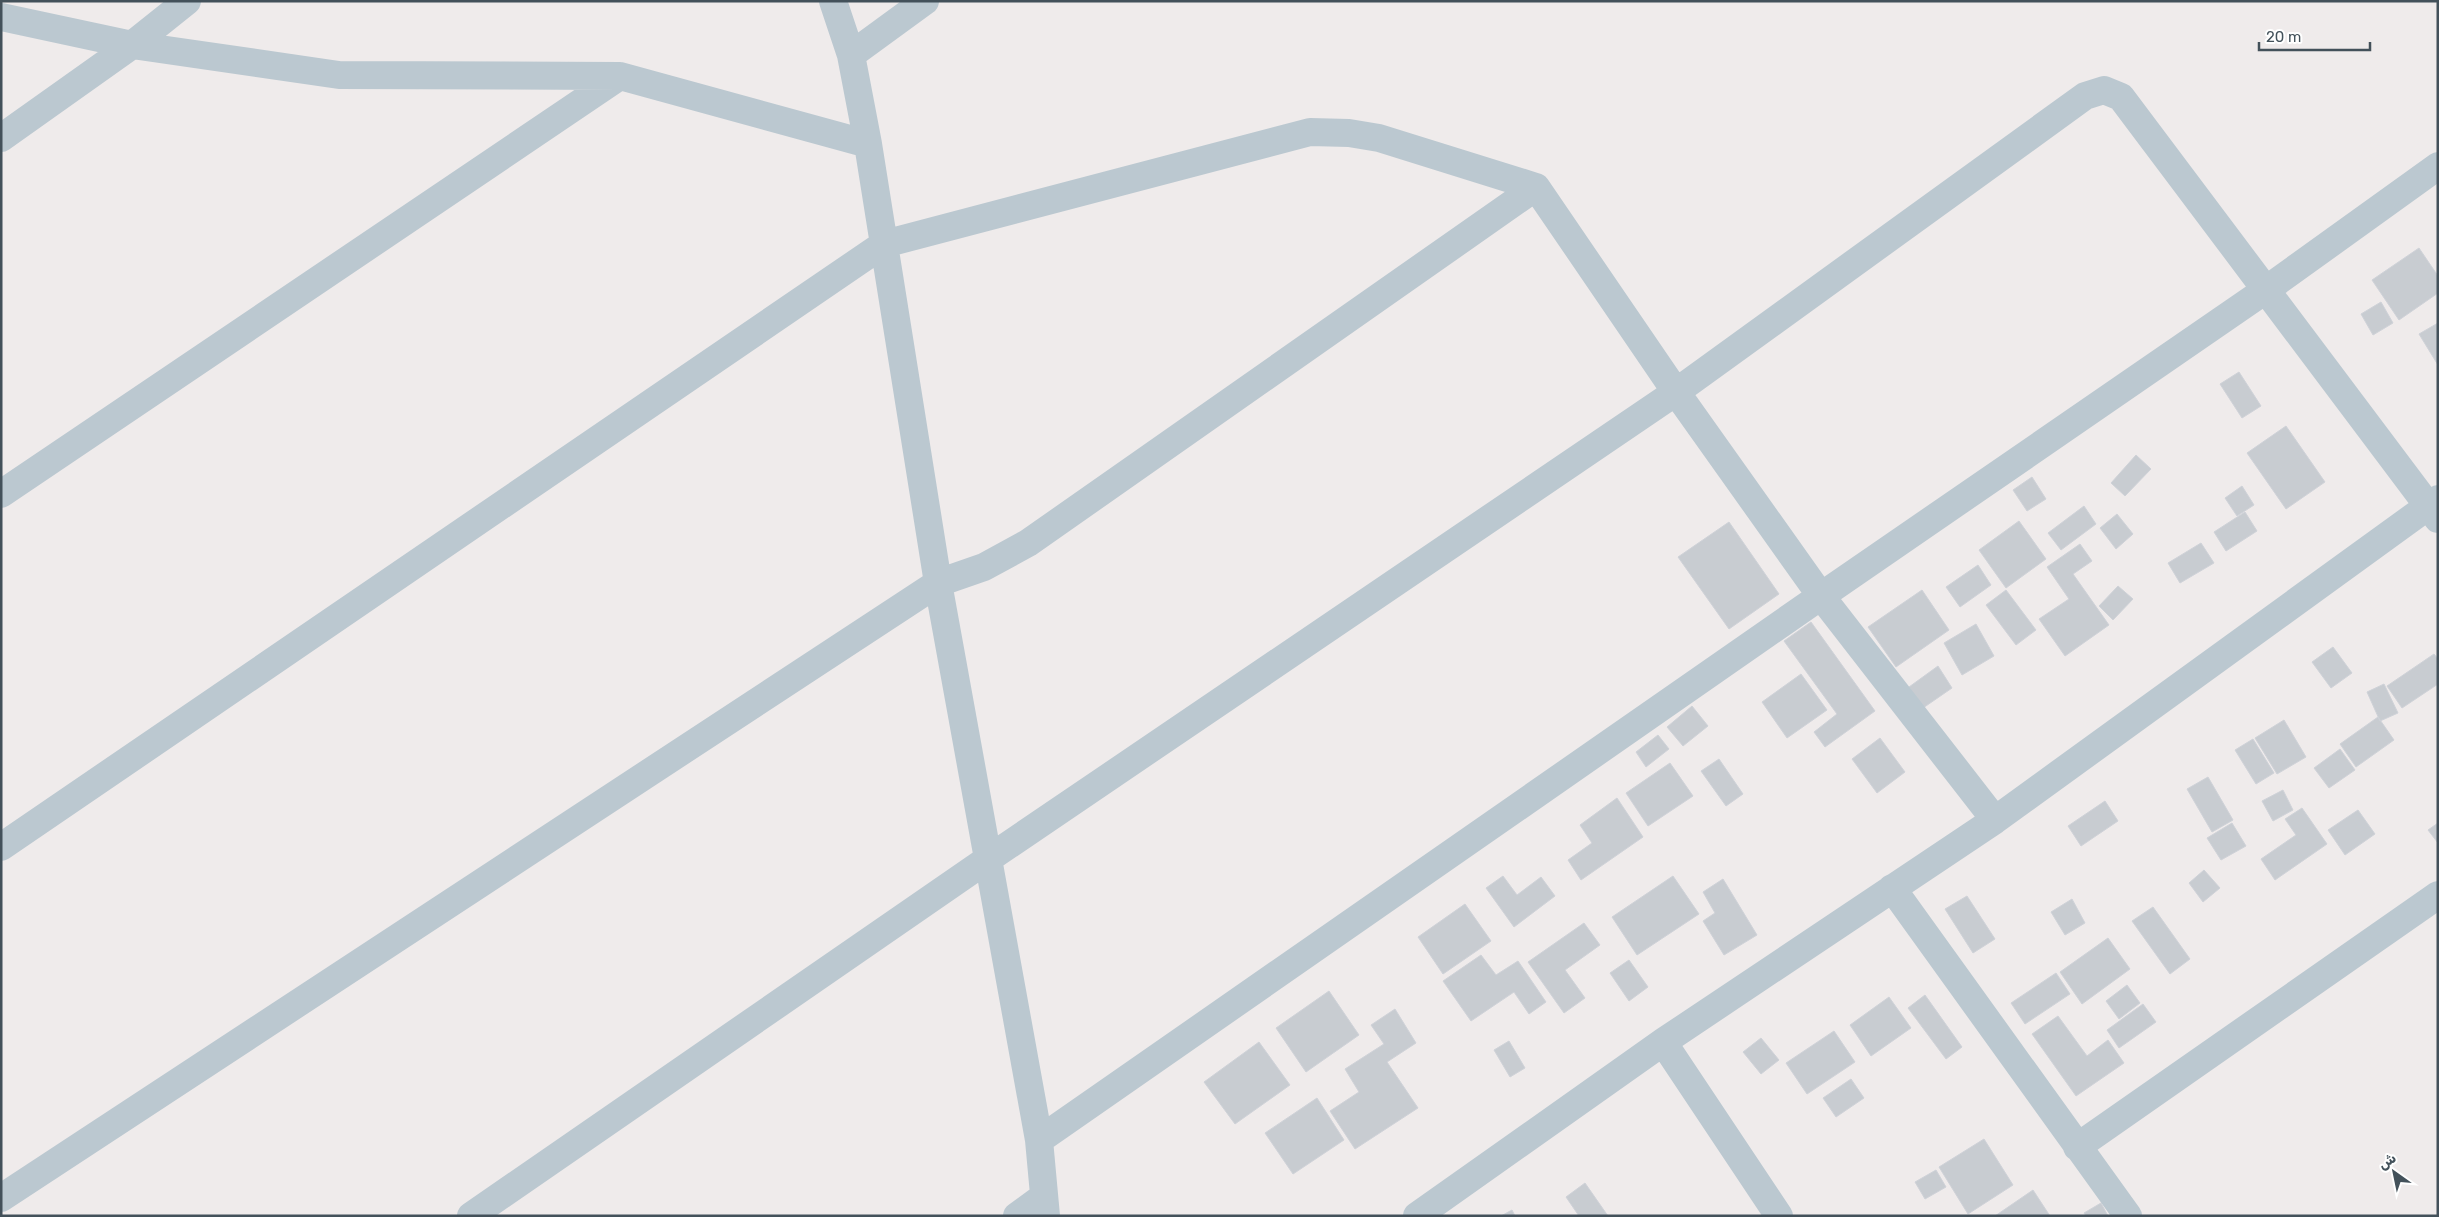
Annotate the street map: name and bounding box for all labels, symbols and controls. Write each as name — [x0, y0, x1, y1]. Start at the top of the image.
scale bar — [2259, 20, 2370, 52]
text: 20 m — [2266, 28, 2301, 46]
north arrow — [2369, 1147, 2419, 1197]
text: ش — [2375, 1149, 2399, 1173]

